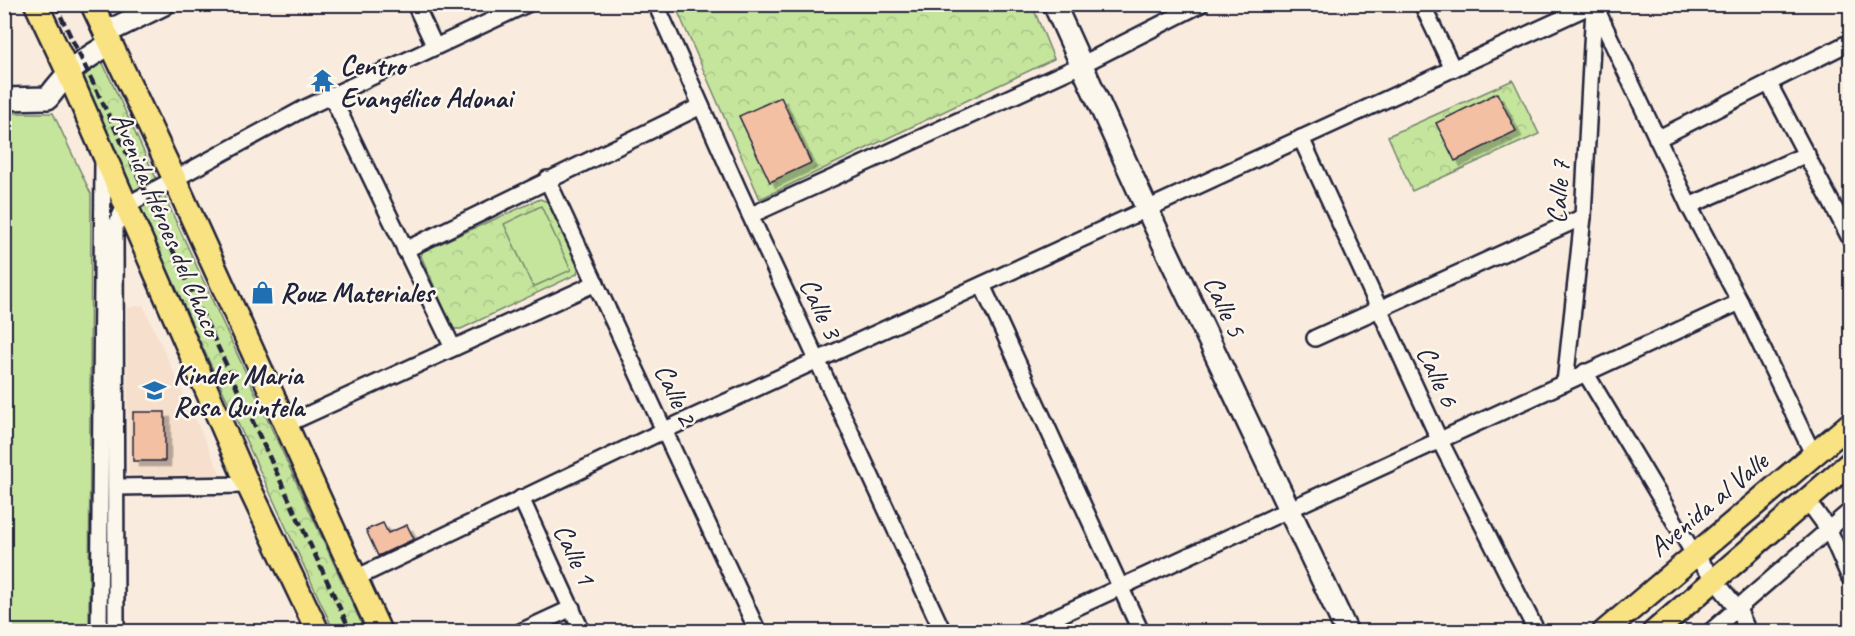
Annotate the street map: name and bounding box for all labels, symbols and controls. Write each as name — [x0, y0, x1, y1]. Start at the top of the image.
place label: Centro Evangélico Adonai — [340, 48, 516, 115]
temple icon: Centro Evangélico Adonai — [309, 68, 335, 94]
street label: Avenida Héroes del Chaco — [104, 107, 231, 344]
street label: Calle 7 — [1538, 158, 1578, 225]
street label: Calle 5 — [1196, 270, 1255, 343]
street label: Calle 3 — [792, 272, 851, 346]
place label: Rouz Materiales — [280, 275, 436, 310]
shop icon: Rouz Materiales — [249, 279, 275, 305]
street label: Calle 6 — [1409, 340, 1468, 413]
place label: Kinder Maria Rosa Quintela — [173, 357, 306, 424]
street label: Calle 2 — [647, 358, 706, 432]
school or university icon: Kinder Maria Rosa Quintela — [142, 377, 168, 403]
street label: Avenida al Valle — [1641, 443, 1776, 564]
street label: Calle 1 — [546, 518, 605, 591]

